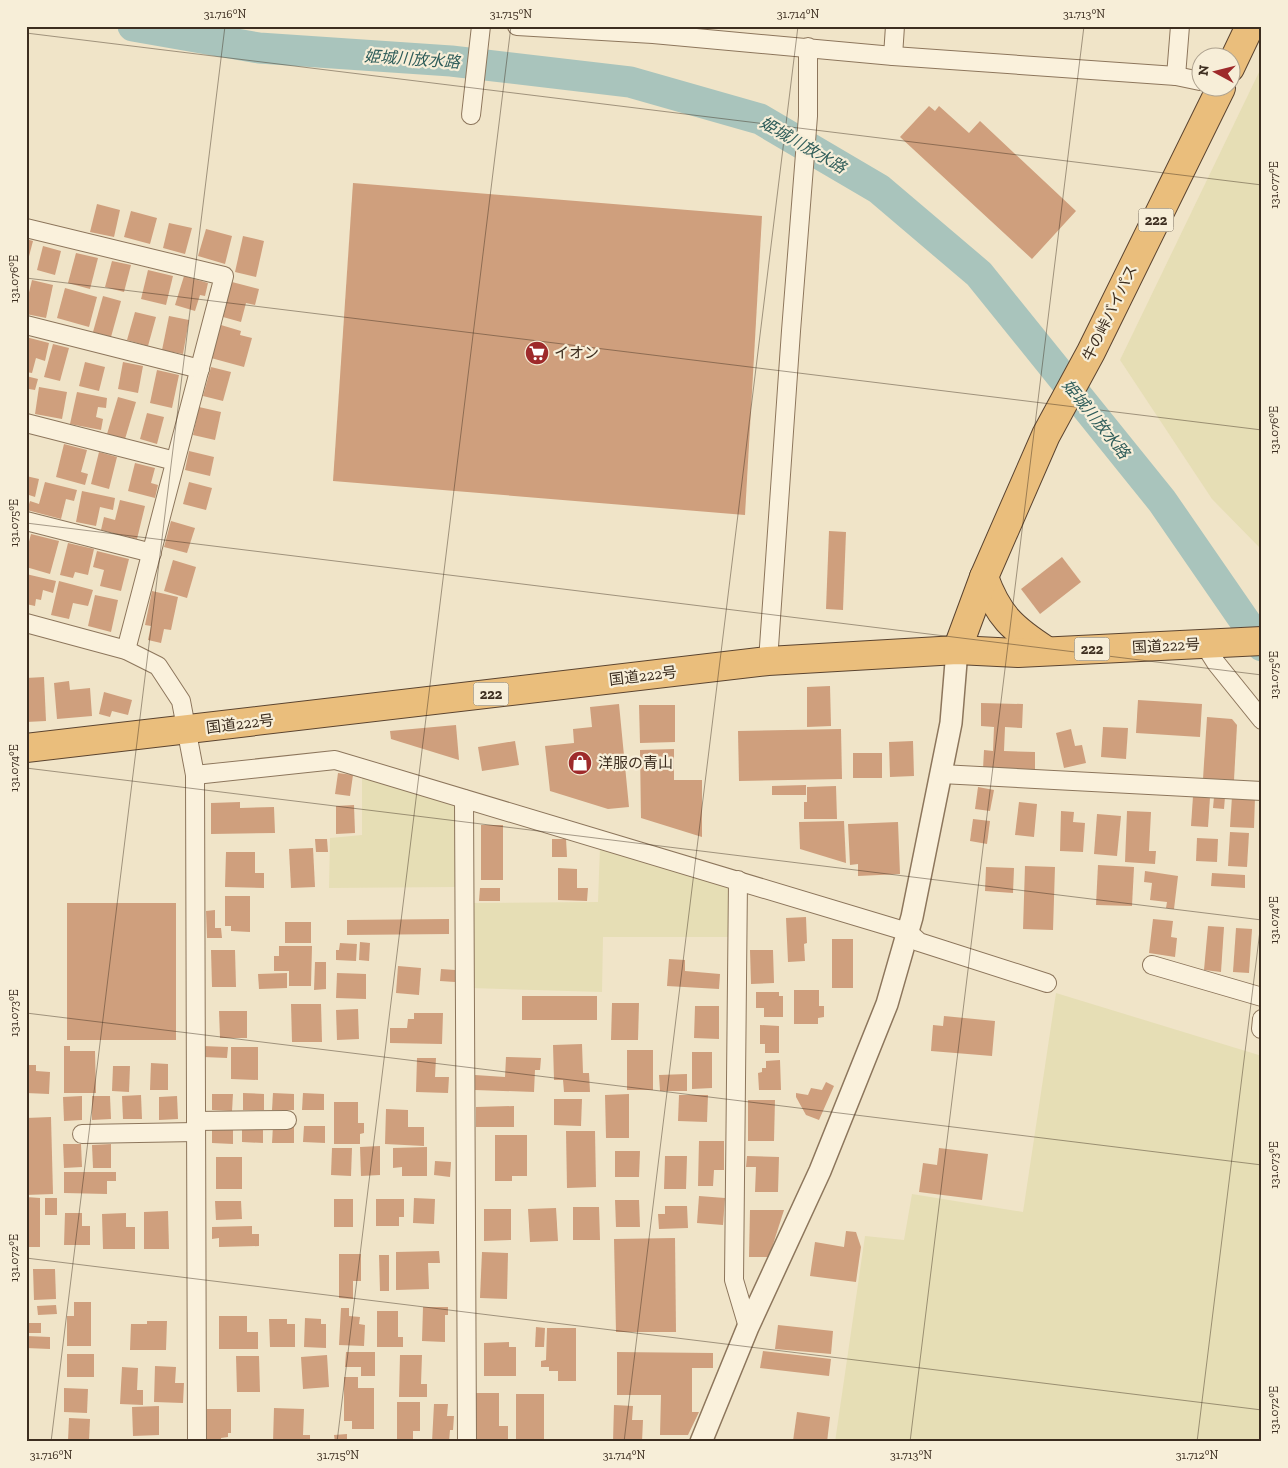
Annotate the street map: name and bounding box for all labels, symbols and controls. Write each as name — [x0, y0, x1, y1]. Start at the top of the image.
text: 31.716°N — [204, 7, 246, 21]
text: 31.715°N — [490, 7, 532, 21]
text: 31.714°N — [777, 7, 819, 21]
text: 31.713°N — [1063, 7, 1105, 21]
water label: 姫城川放水路 — [363, 46, 463, 72]
north arrow — [1190, 48, 1240, 98]
text: N — [1195, 64, 1213, 77]
water label: 姫城川放水路 — [757, 113, 851, 178]
text: 131.077°E — [1267, 161, 1281, 209]
road number: 222 — [1138, 208, 1174, 232]
text: 131.076°E — [7, 255, 21, 303]
street label: 牛の峠バイパス — [1079, 262, 1141, 364]
supermarket icon: イオン — [524, 340, 550, 366]
place label: イオン — [554, 344, 599, 362]
water label: 姫城川放水路 — [1058, 376, 1135, 464]
text: 131.076°E — [1267, 406, 1281, 454]
text: 131.075°E — [7, 499, 21, 547]
street label: 国道222号 — [1131, 635, 1201, 657]
road number: 222 — [1074, 638, 1110, 661]
text: 131.075°E — [1267, 651, 1281, 699]
street label: 国道222号 — [608, 663, 678, 689]
road number: 222 — [474, 682, 508, 706]
street label: 国道222号 — [205, 711, 275, 737]
text: 131.074°E — [7, 744, 21, 792]
shop icon: 洋服の青山 — [567, 750, 593, 776]
place label: 洋服の青山 — [598, 754, 673, 772]
text: 131.074°E — [1267, 896, 1281, 944]
text: 131.073°E — [7, 989, 21, 1037]
text: 131.073°E — [1267, 1141, 1281, 1189]
text: 131.072°E — [7, 1234, 21, 1282]
text: 131.072°E — [1267, 1386, 1281, 1434]
text: 31.716°N — [30, 1448, 72, 1462]
text: 31.715°N — [317, 1448, 359, 1462]
text: 31.714°N — [603, 1448, 645, 1462]
text: 31.713°N — [890, 1448, 932, 1462]
text: 31.712°N — [1176, 1448, 1218, 1462]

